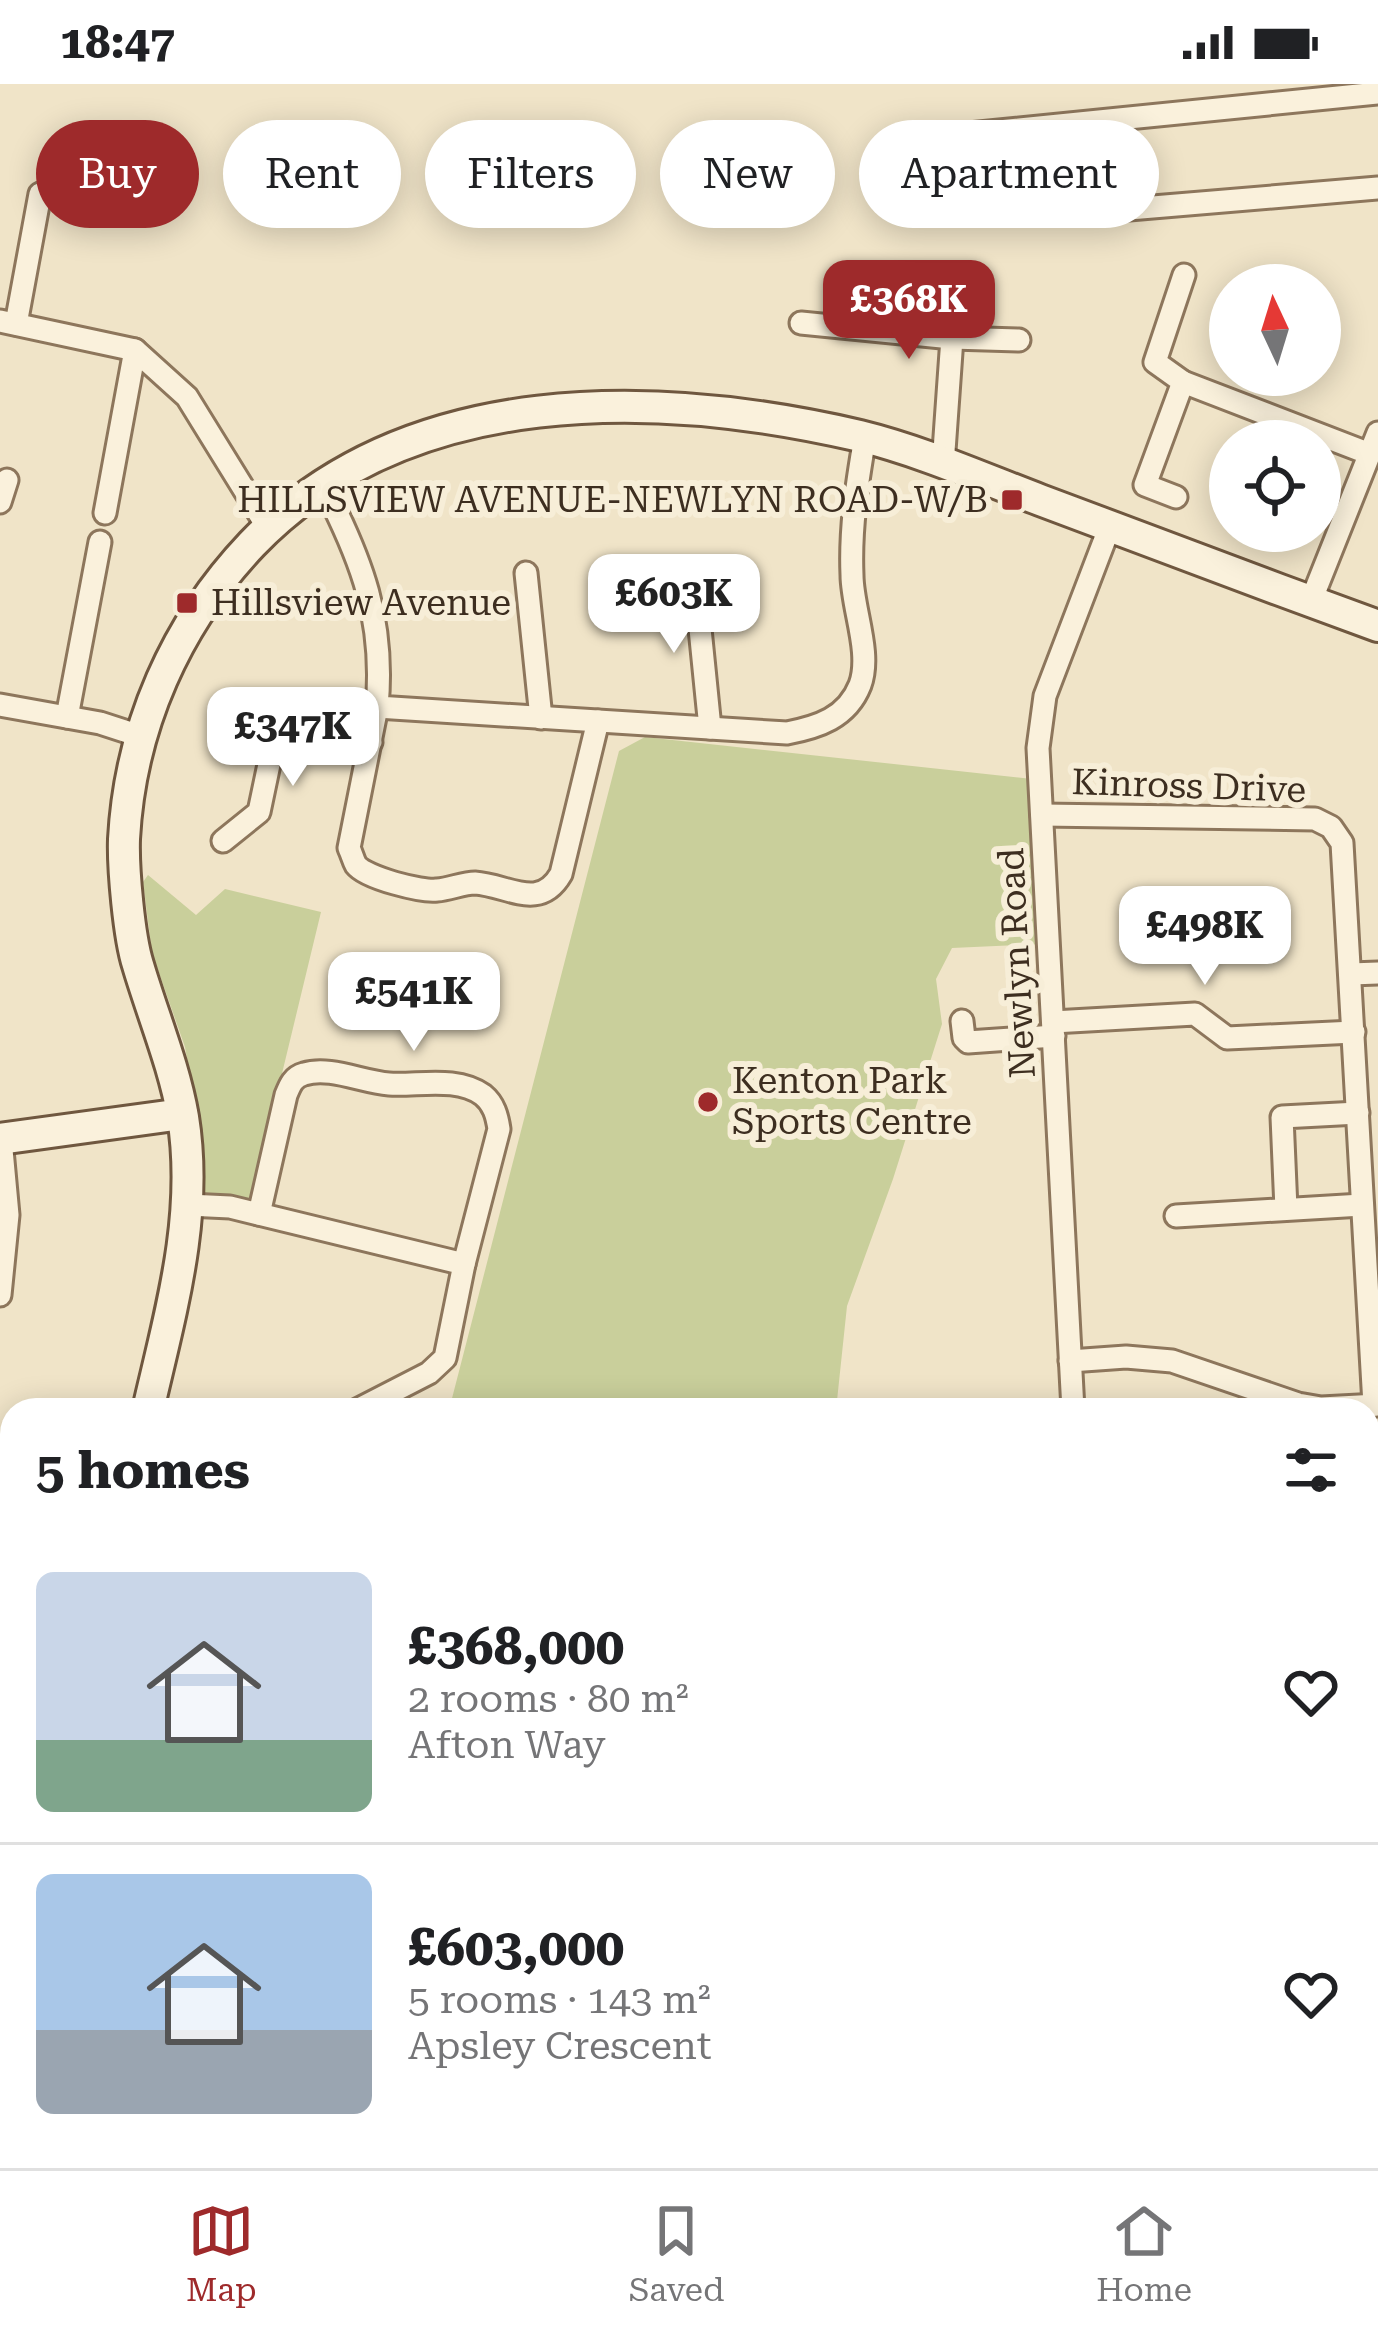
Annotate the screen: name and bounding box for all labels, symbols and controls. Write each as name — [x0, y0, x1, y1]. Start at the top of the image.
text: 18:47 — [60, 16, 175, 69]
chip: Buy — [36, 120, 199, 228]
chip: Rent — [223, 120, 401, 228]
chip: Filters — [425, 120, 636, 228]
chip: New — [660, 120, 835, 228]
chip: Apartment — [859, 120, 1159, 228]
pin: £368K — [825, 260, 993, 362]
north arrow — [1209, 264, 1341, 396]
map controls — [1209, 264, 1341, 552]
text: £368K — [850, 276, 968, 322]
button: locate — [1209, 420, 1341, 552]
place label: HILLSVIEW AVENUE-NEWLYN ROAD-W/B — [237, 479, 988, 521]
marker: HILLSVIEW AVENUE-NEWLYN ROAD-W/B — [999, 487, 1025, 513]
pin: £603K — [590, 554, 758, 656]
text: £603K — [615, 570, 733, 616]
place label: Hillsview Avenue — [211, 582, 511, 624]
marker: Hillsview Avenue — [174, 590, 200, 616]
pin: £347K — [209, 687, 377, 789]
text: £347K — [234, 703, 352, 749]
street label: Kinross Drive — [1071, 761, 1307, 811]
street label: Newlyn Road — [990, 847, 1044, 1079]
pin: £498K — [1121, 886, 1289, 988]
text: £498K — [1146, 902, 1264, 948]
pin: £541K — [330, 952, 498, 1054]
text: £541K — [355, 968, 473, 1014]
place label: Kenton Park Sports Centre — [732, 1060, 972, 1143]
marker: Kenton Park Sports Centre — [695, 1089, 721, 1115]
icon: filters — [1278, 1437, 1344, 1503]
text: 5 homes — [36, 1441, 250, 1500]
text: £368,000 — [408, 1617, 624, 1676]
icon: home — [132, 1620, 276, 1764]
icon: heart — [1278, 1659, 1344, 1725]
text: 2 rooms · 80 m² — [408, 1676, 689, 1722]
text: Afton Way — [408, 1722, 606, 1768]
text: £603,000 — [408, 1918, 624, 1977]
icon: home — [132, 1922, 276, 2066]
icon: heart — [1278, 1961, 1344, 2027]
text: 5 rooms · 143 m² — [408, 1977, 711, 2023]
text: Apsley Crescent — [408, 2023, 712, 2069]
tab: Map — [186, 2198, 257, 2309]
tab: Saved — [629, 2198, 724, 2309]
tab: Home — [1096, 2198, 1192, 2309]

